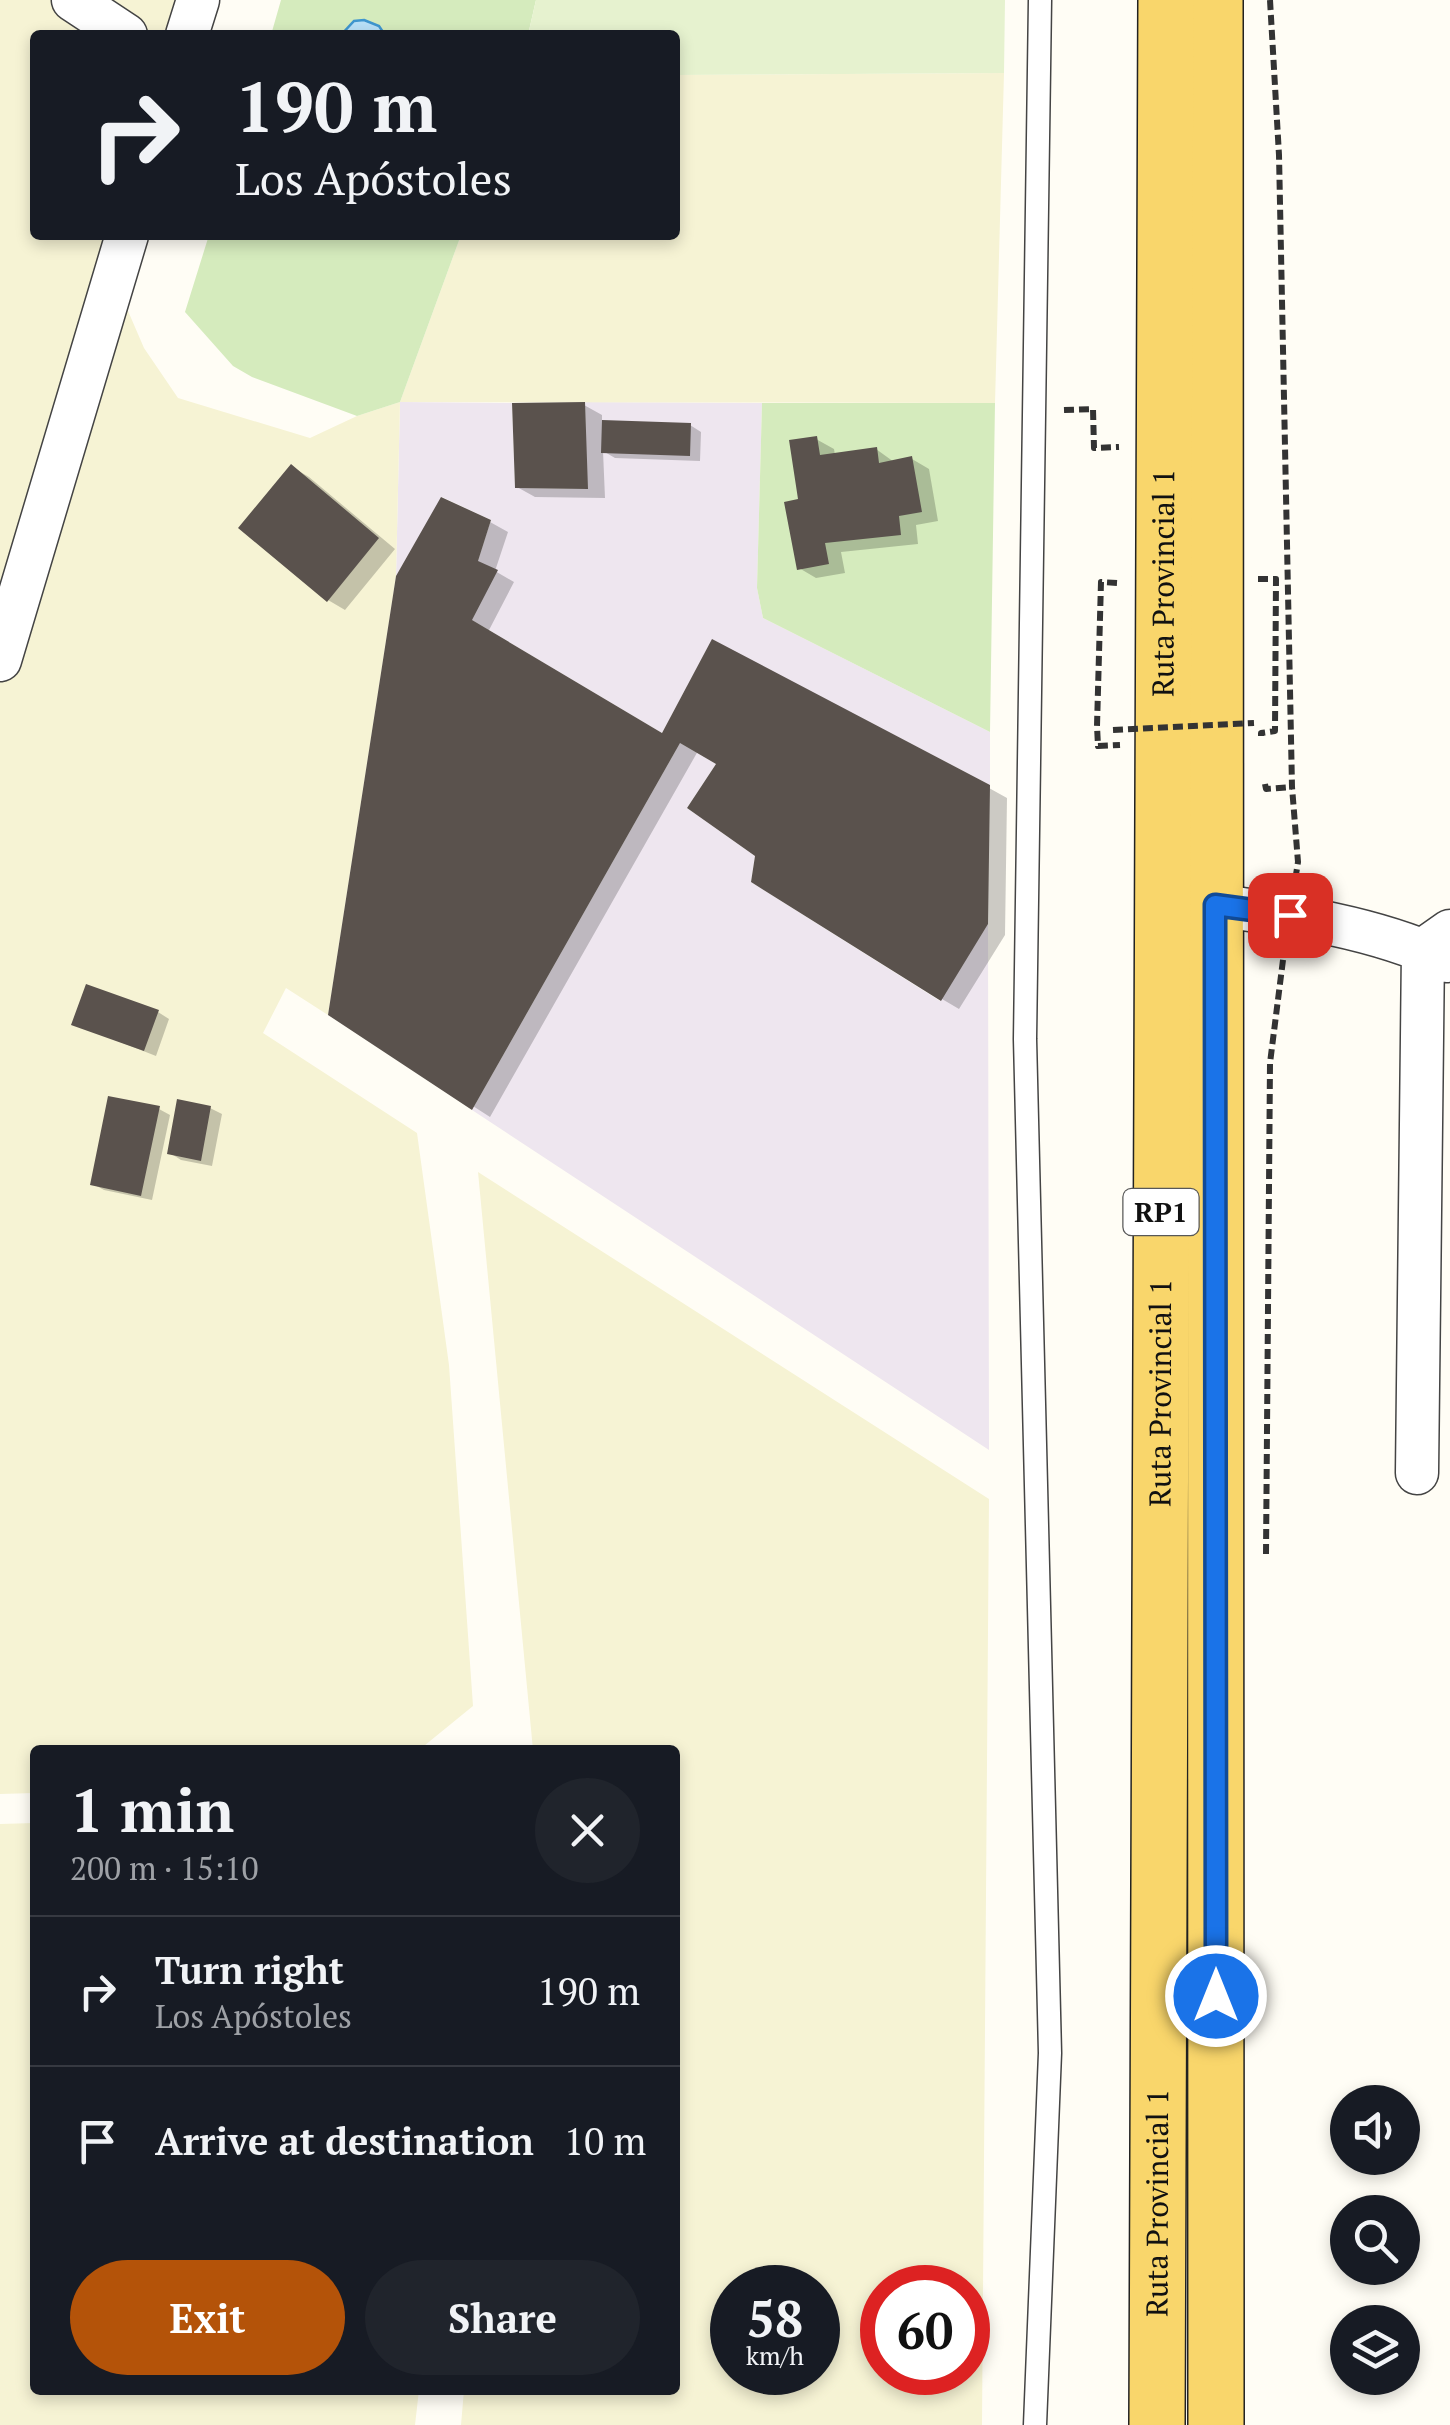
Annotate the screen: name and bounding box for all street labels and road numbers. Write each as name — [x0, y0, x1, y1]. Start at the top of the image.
street label: Ruta Provincial 1 — [1142, 469, 1183, 697]
road number: RP1 — [1124, 1189, 1198, 1235]
street label: Ruta Provincial 1 — [1139, 1279, 1180, 1507]
street label: Ruta Provincial 1 — [1136, 2089, 1177, 2317]

